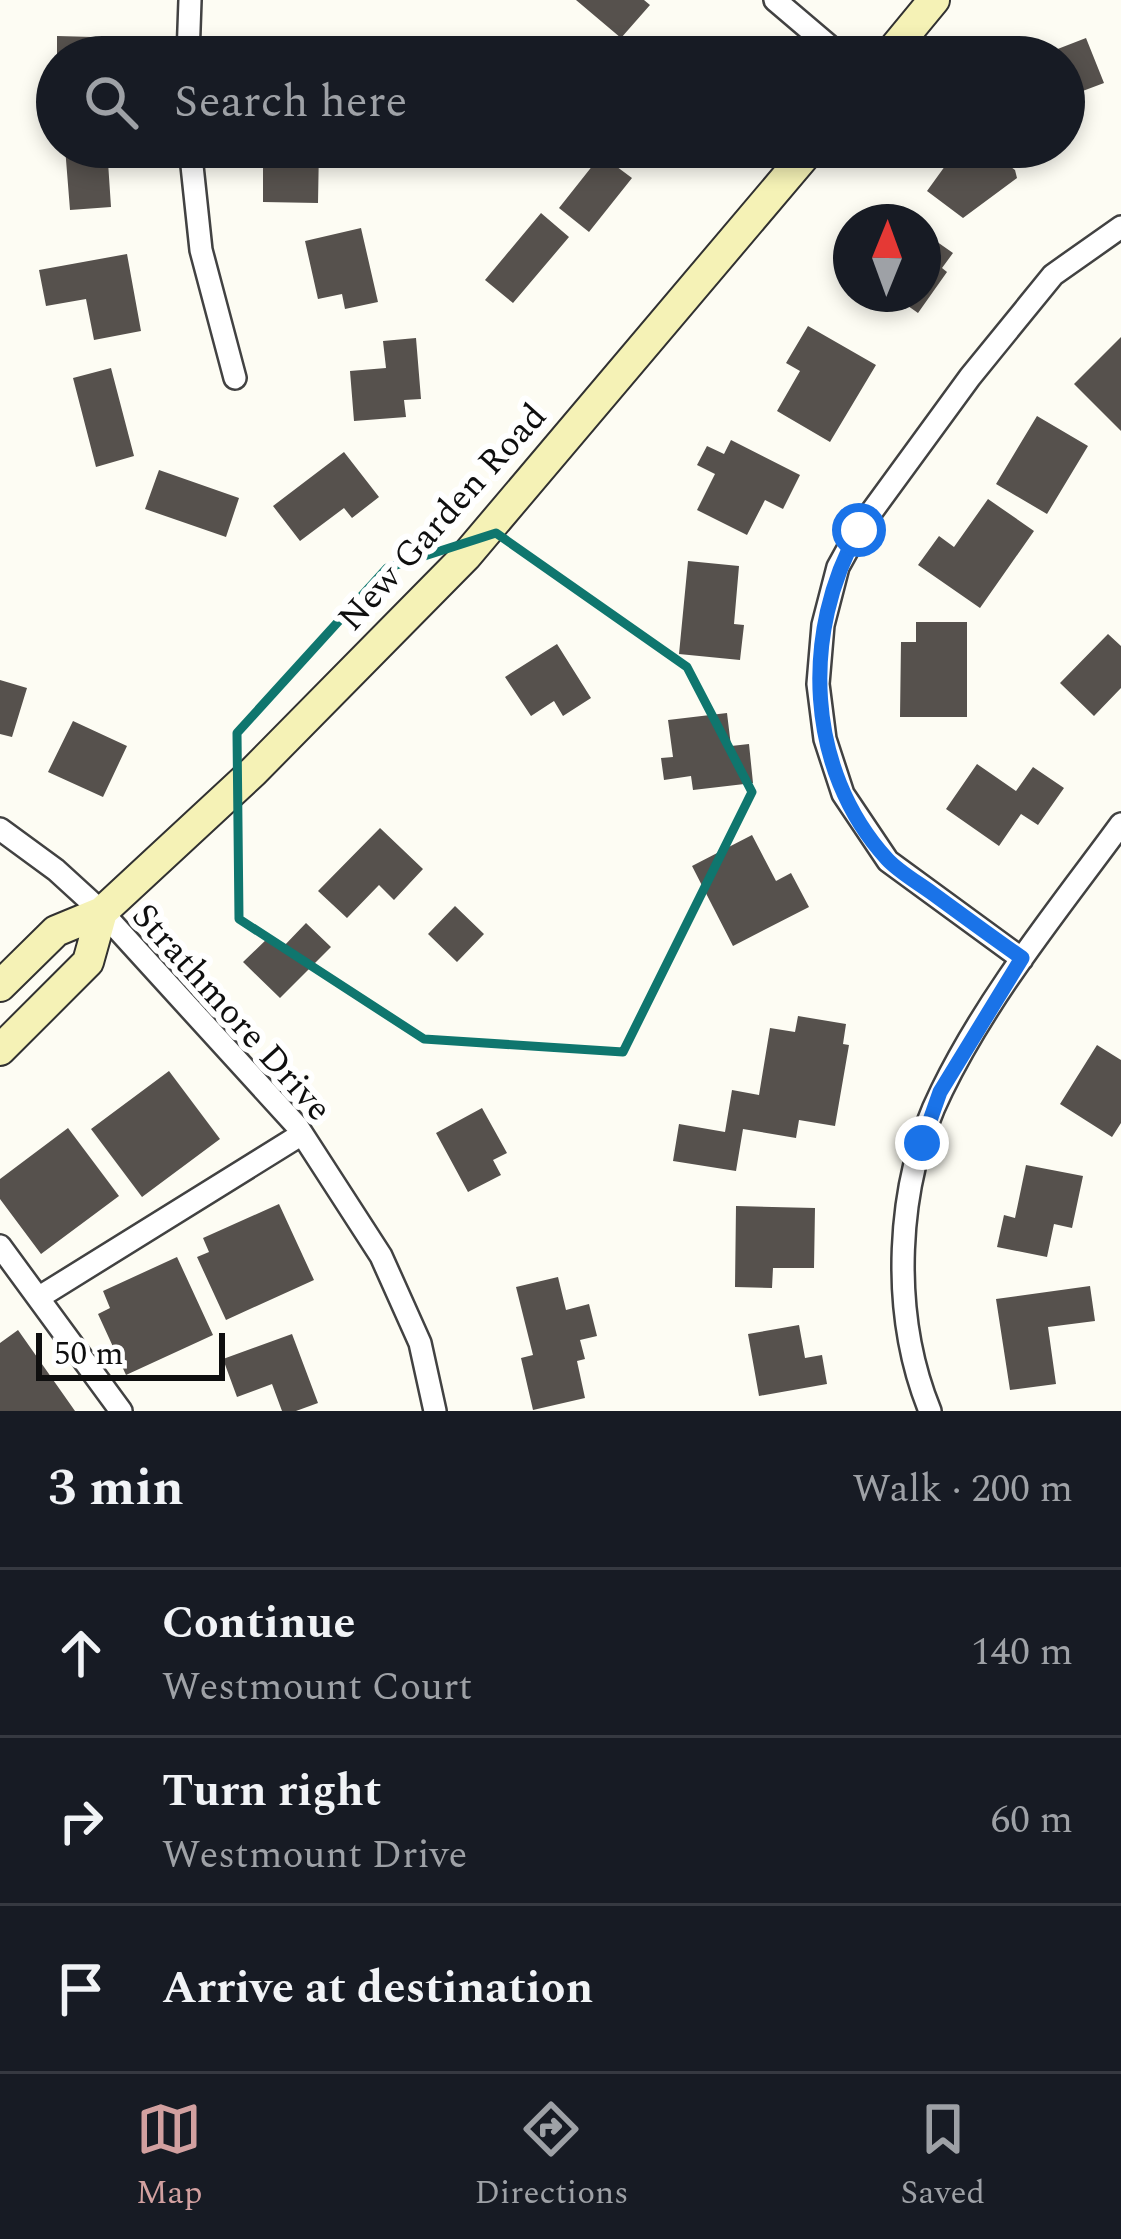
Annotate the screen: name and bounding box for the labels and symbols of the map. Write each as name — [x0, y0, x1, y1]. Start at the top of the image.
north arrow — [833, 204, 941, 312]
street label: New Garden Road — [325, 391, 560, 644]
route start — [832, 503, 886, 557]
street label: Strathmore Drive — [118, 891, 345, 1134]
route end — [895, 1116, 949, 1170]
scale bar — [36, 1327, 225, 1380]

